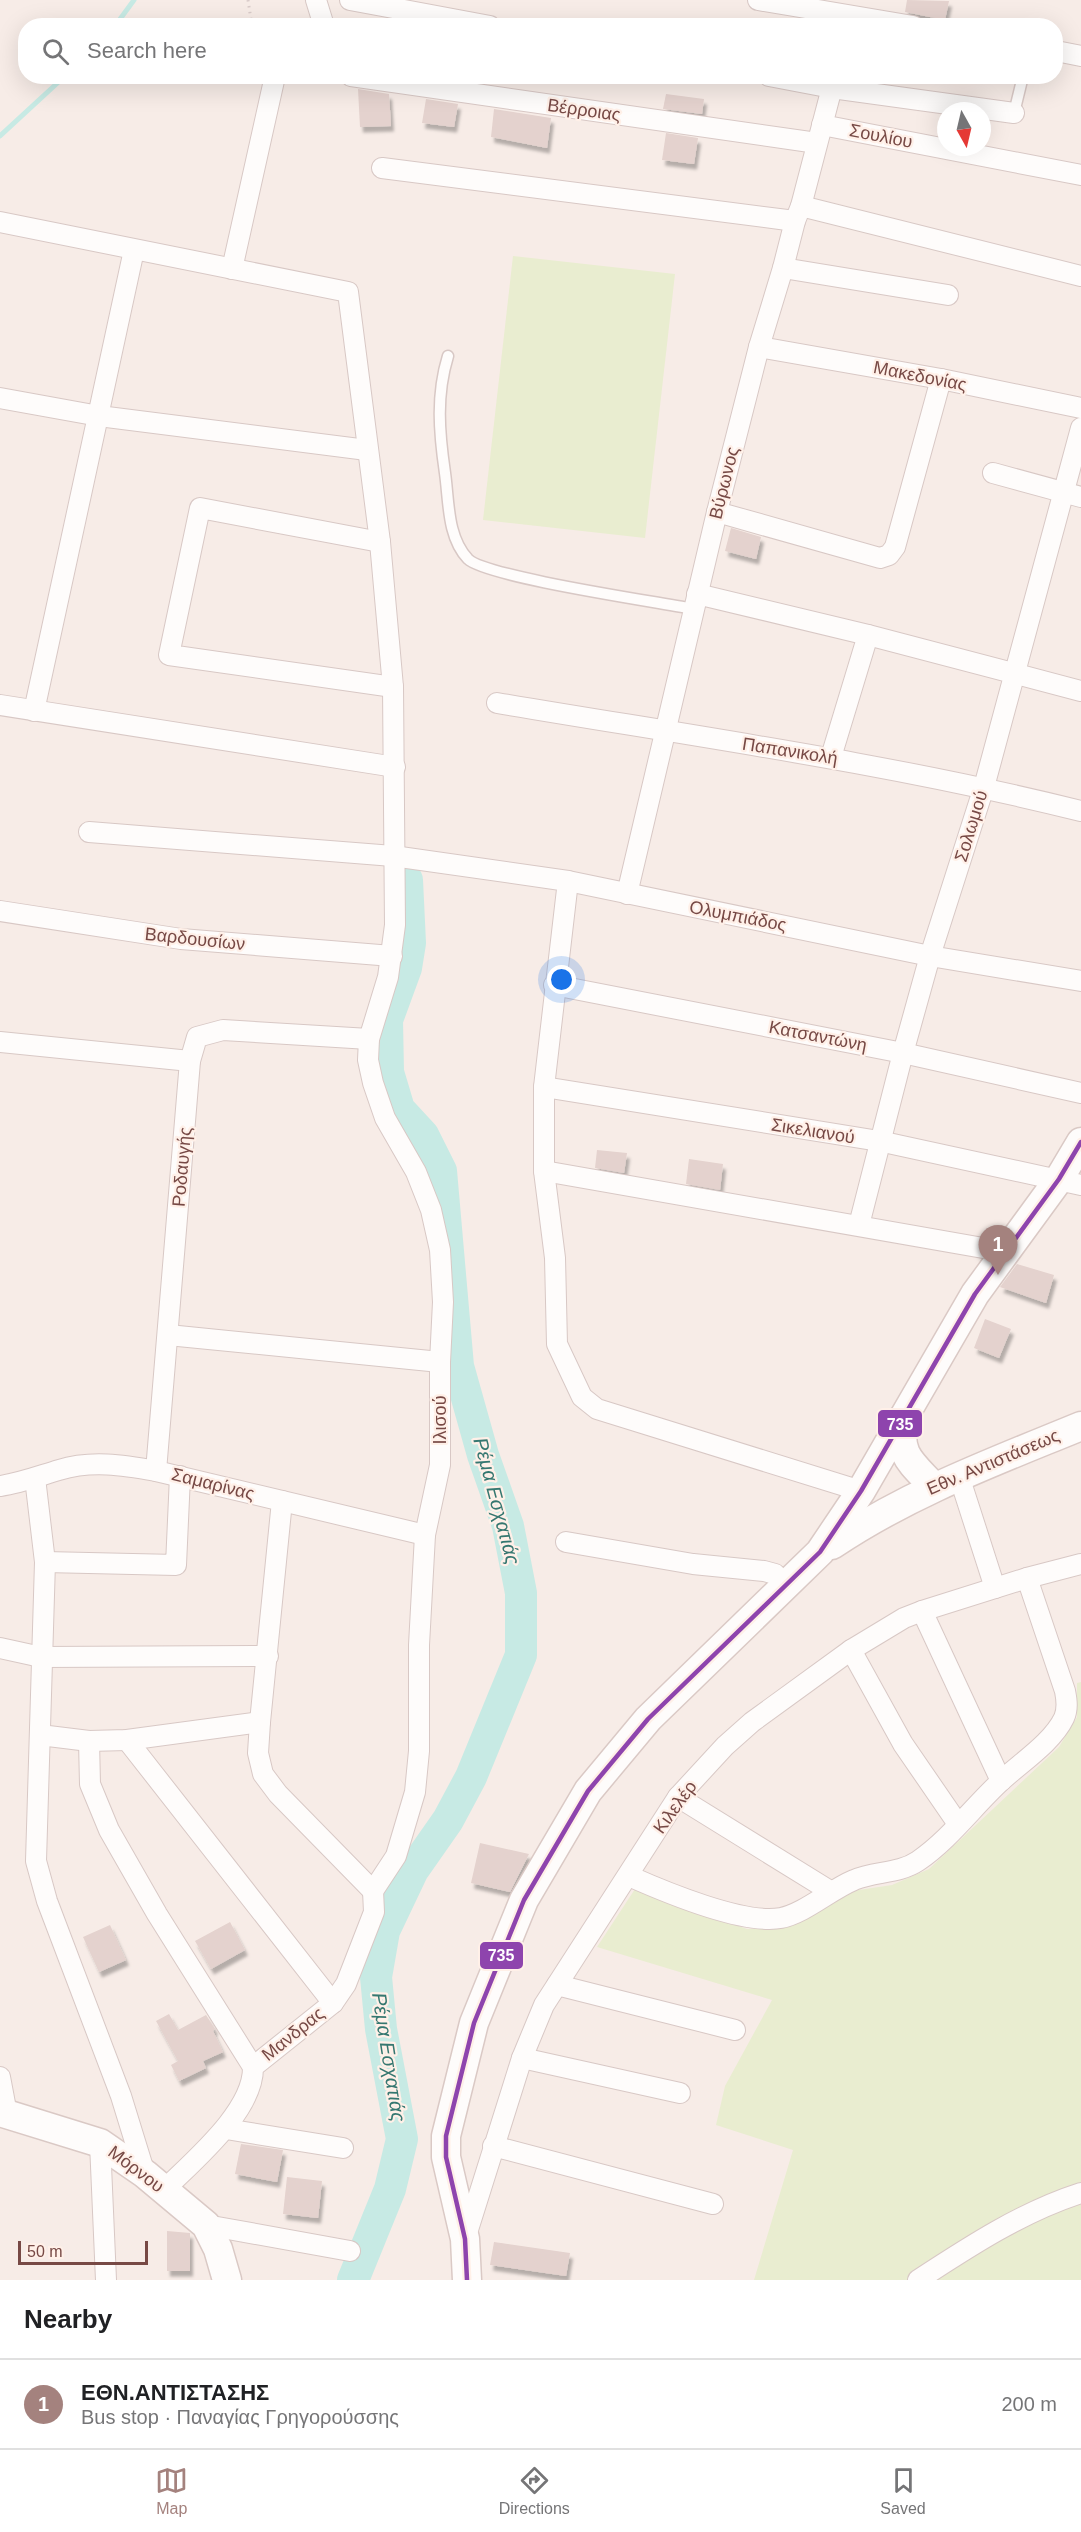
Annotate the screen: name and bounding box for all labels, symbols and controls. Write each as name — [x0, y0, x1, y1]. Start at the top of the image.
search box — [18, 18, 1063, 84]
icon: search — [39, 35, 72, 68]
text: Search here — [87, 38, 207, 63]
street label: Βέρροιας — [546, 95, 622, 125]
north arrow — [937, 102, 991, 156]
street label: Σουλίου — [848, 120, 914, 152]
street label: Μακεδονίας — [872, 357, 969, 395]
street label: Βύρωνος — [705, 444, 743, 521]
street label: Παπανικολή — [741, 734, 839, 768]
street label: Σολωμού — [951, 788, 991, 864]
street label: Ολυμπιάδος — [688, 897, 788, 935]
street label: Βαρδουσίων — [144, 924, 246, 954]
your location — [547, 965, 576, 994]
street label: Κατσαντώνη — [767, 1017, 869, 1055]
street label: Σικελιανού — [770, 1115, 856, 1147]
street label: Ροδαυγής — [169, 1126, 195, 1208]
pin: 1 — [978, 1226, 1018, 1275]
street label: Ιλισού — [430, 1396, 450, 1444]
line badge: 735 — [877, 1409, 923, 1438]
text: 735 — [887, 1416, 913, 1433]
street label: Εθν. Αντιστάσεως — [924, 1425, 1063, 1499]
water label: Ρέμα Εσχατιάς — [469, 1435, 525, 1567]
street label: Σαμαρίνας — [170, 1464, 257, 1504]
street label: Κιλελέρ — [649, 1777, 701, 1837]
line badge: 735 — [479, 1941, 524, 1970]
text: 735 — [488, 1947, 514, 1964]
water label: Ρέμα Εσχατιάς — [368, 1991, 410, 2123]
street label: Μανδρας — [258, 2003, 328, 2065]
street label: Μόρνου — [104, 2142, 168, 2196]
scale bar — [18, 2238, 148, 2266]
text: 50 m — [27, 2243, 63, 2260]
text: Nearby — [24, 2304, 112, 2334]
text: ΕΘΝ.ΑΝΤΙΣΤΑΣΗΣ — [81, 2380, 269, 2405]
text: 1 — [38, 2393, 49, 2415]
text: 200 m — [1001, 2393, 1057, 2415]
text: Bus stop · Παναγίας Γρηγορούσσης — [81, 2406, 399, 2428]
tab: Map — [155, 2464, 188, 2518]
tab: Directions — [499, 2464, 570, 2518]
tab: Saved — [880, 2464, 926, 2518]

